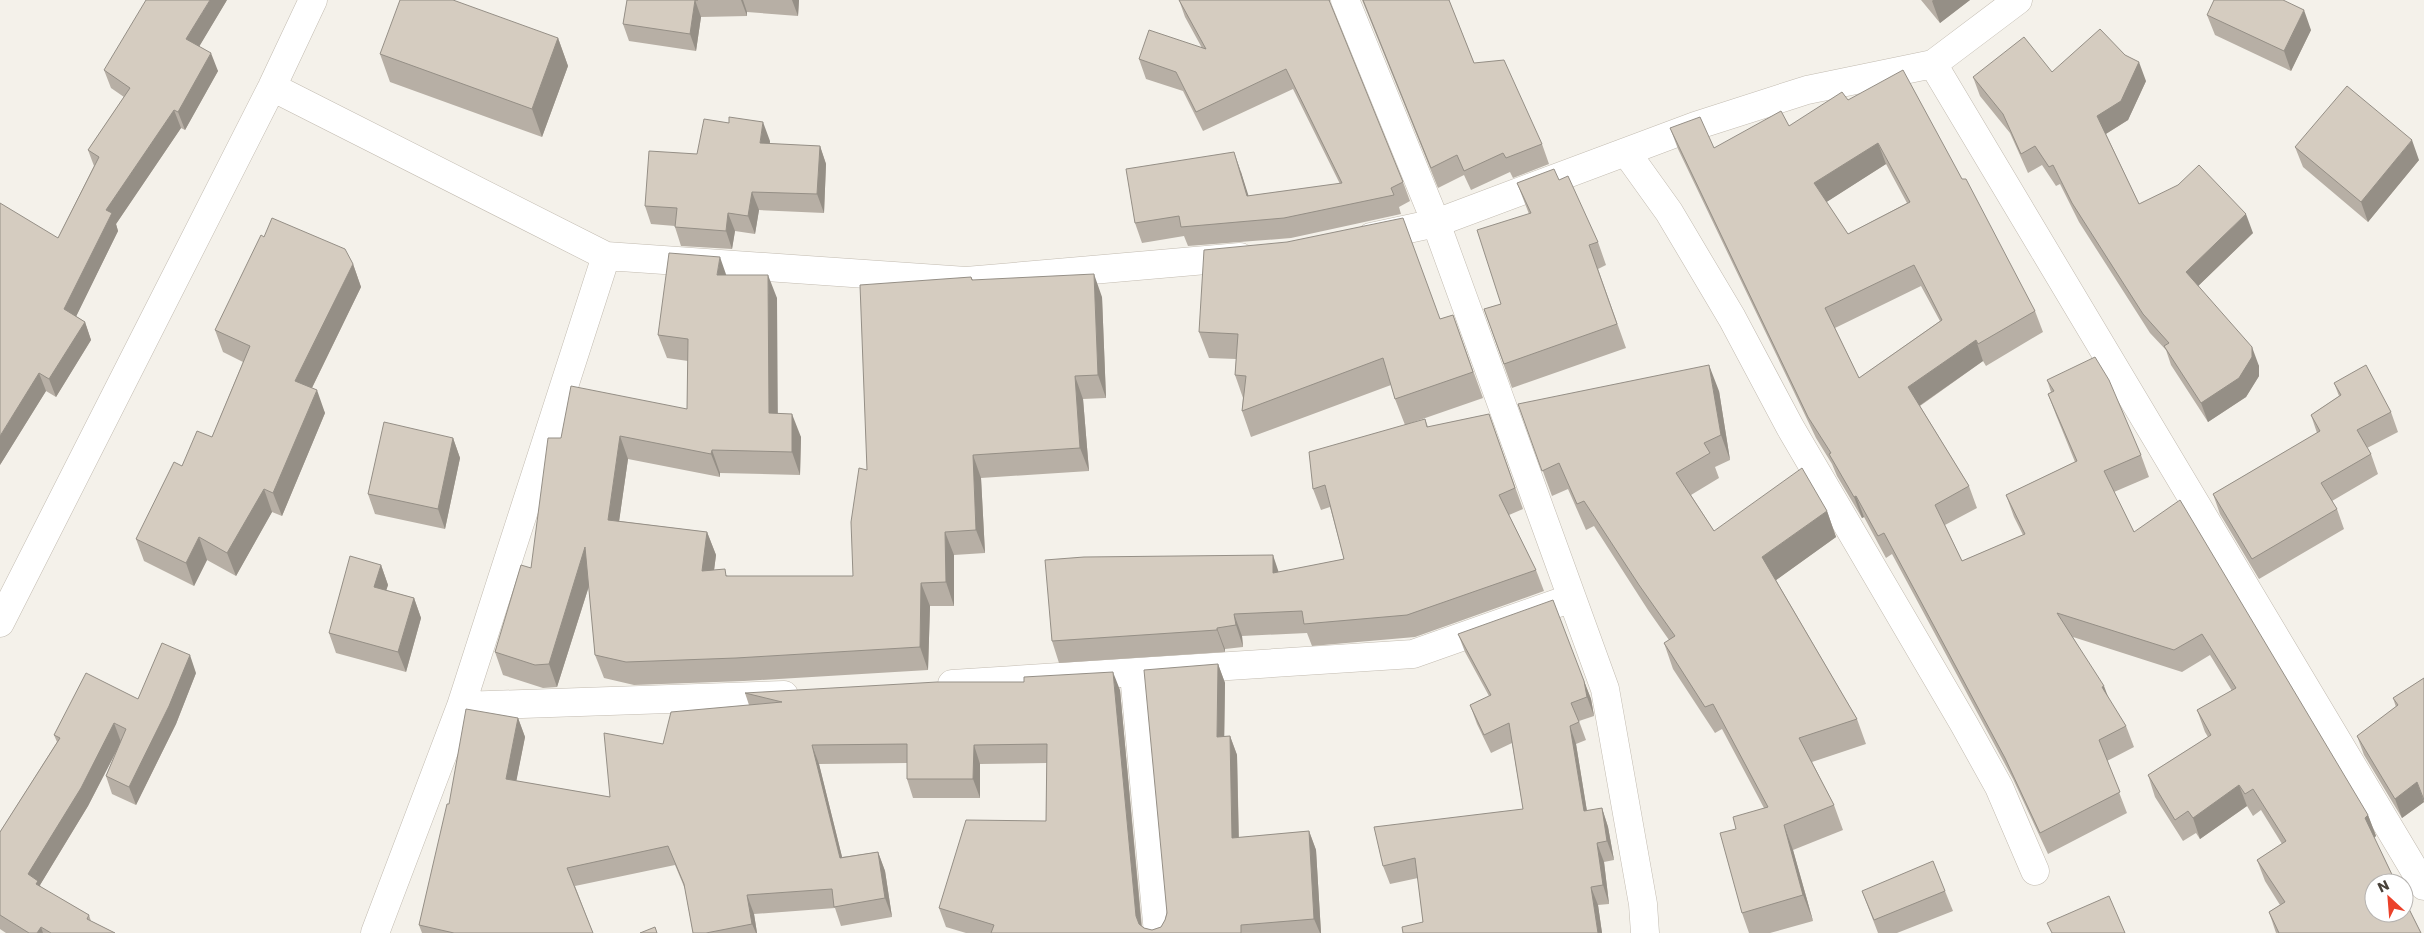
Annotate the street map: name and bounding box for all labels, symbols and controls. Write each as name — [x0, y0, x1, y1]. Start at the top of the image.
north arrow — [2364, 873, 2414, 923]
text: N — [2374, 875, 2392, 898]

